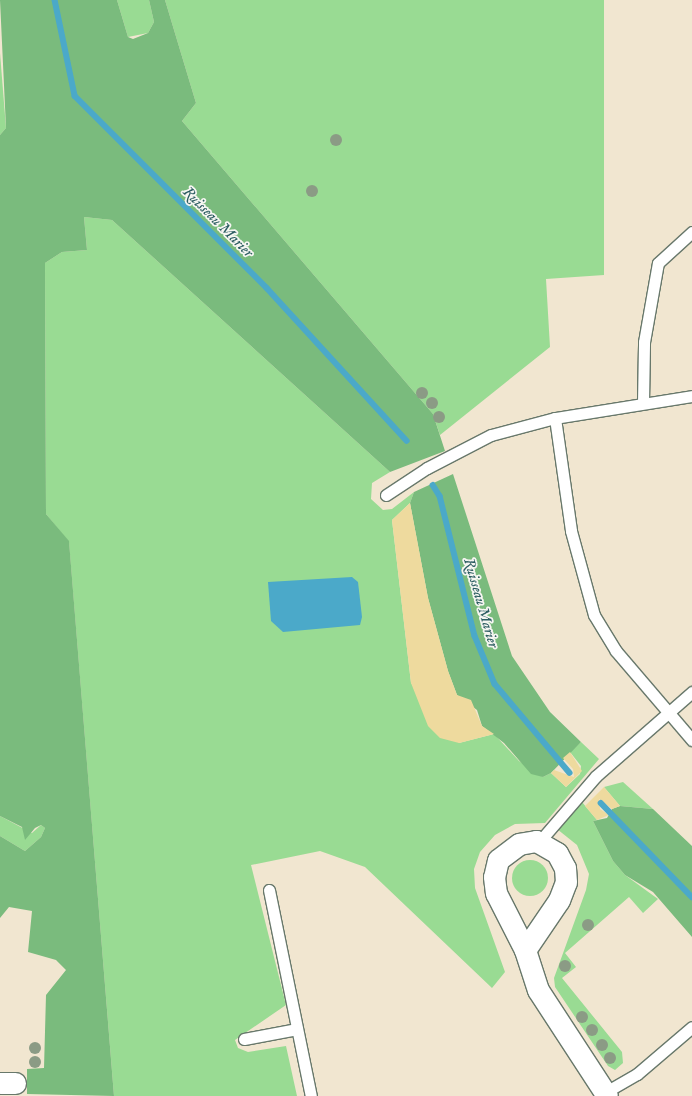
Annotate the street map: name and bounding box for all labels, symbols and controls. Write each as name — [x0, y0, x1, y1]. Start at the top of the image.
water label: Ruisseau Marier — [179, 183, 257, 261]
water label: Ruisseau Marier — [460, 556, 502, 650]

